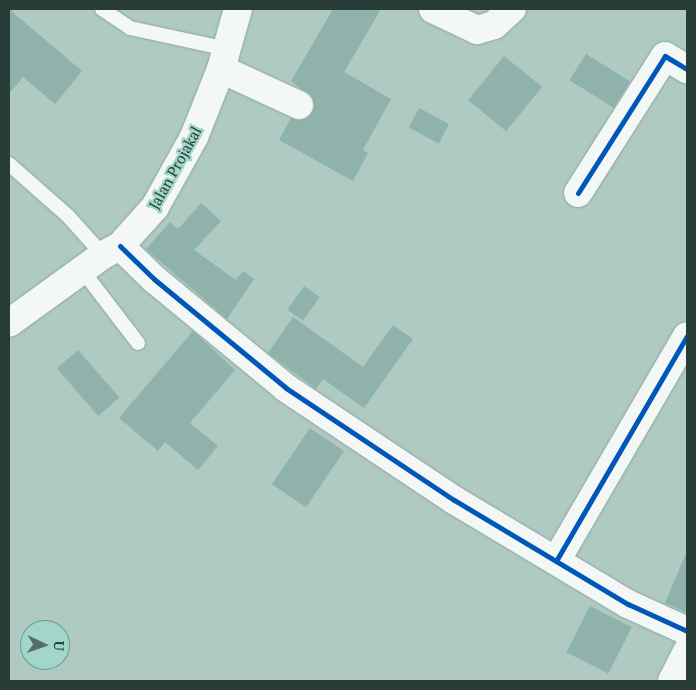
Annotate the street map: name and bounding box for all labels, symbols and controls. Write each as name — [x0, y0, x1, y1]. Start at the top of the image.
street label: Jalan Projakal — [145, 123, 205, 213]
north arrow — [20, 620, 70, 670]
text: U — [50, 640, 69, 651]

